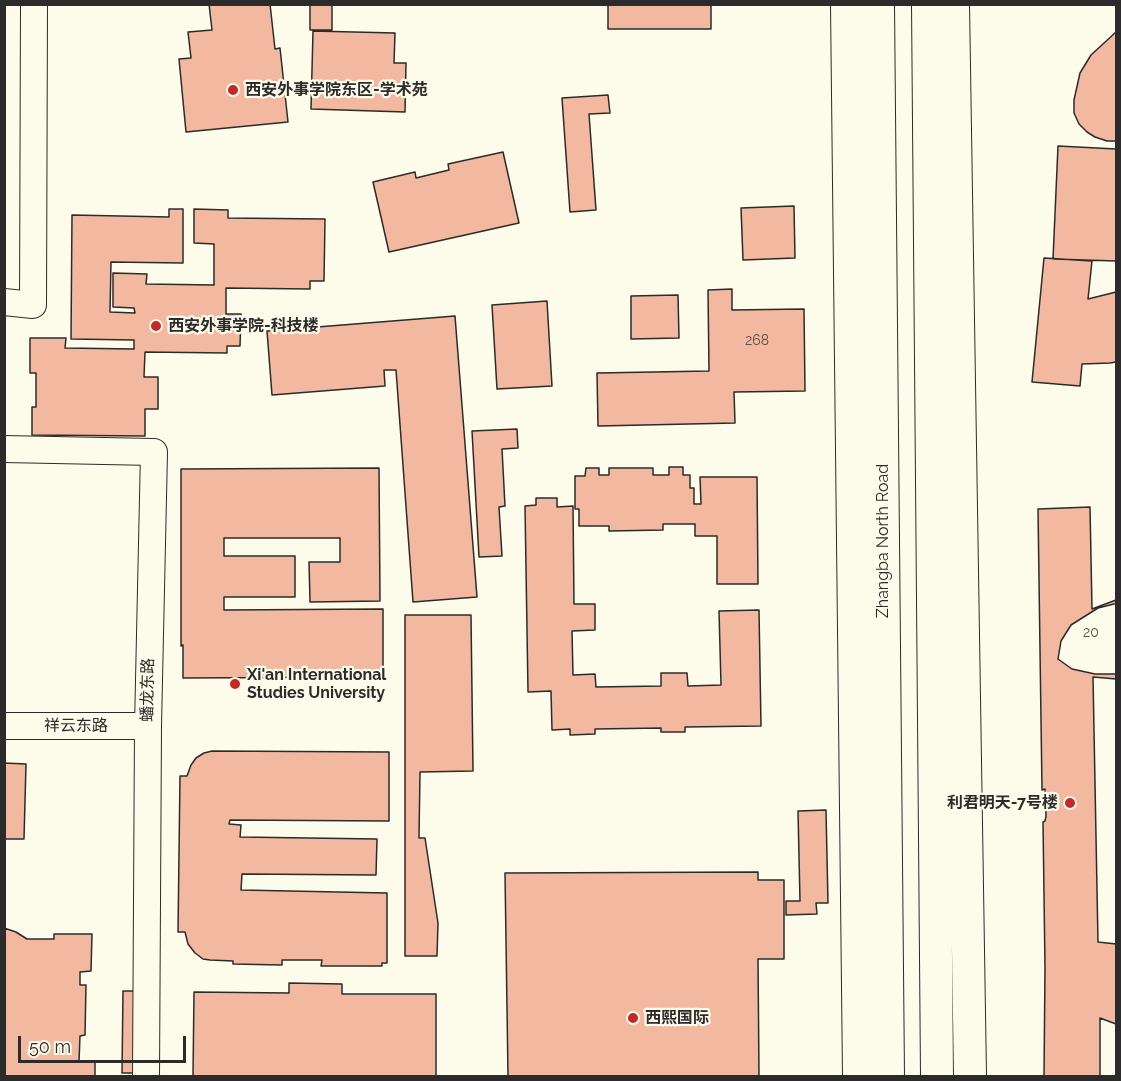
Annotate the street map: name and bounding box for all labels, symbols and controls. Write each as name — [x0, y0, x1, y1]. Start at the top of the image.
place label: 西安外事学院东区-学术苑 — [245, 80, 428, 100]
marker: 西安外事学院东区-学术苑 — [226, 83, 240, 97]
place label: 西安外事学院-科技楼 — [168, 316, 319, 336]
marker: 西安外事学院-科技楼 — [149, 319, 163, 333]
house number: 268 — [745, 333, 769, 349]
street label: Zhangba North Road — [873, 464, 893, 618]
house number: 20 — [1083, 625, 1099, 641]
street label: 蟠龙东路 — [138, 658, 158, 722]
place label: Xi'an International Studies University — [247, 665, 386, 703]
marker: Xi'an International Studies University — [228, 677, 242, 691]
street label: 祥云东路 — [44, 716, 108, 736]
place label: 利君明天-7号楼 — [947, 793, 1058, 813]
marker: 利君明天-7号楼 — [1063, 796, 1077, 810]
place label: 西熙国际 — [645, 1008, 709, 1028]
marker: 西熙国际 — [626, 1011, 640, 1025]
scale bar — [21, 1024, 189, 1062]
text: 50 m — [29, 1036, 71, 1057]

